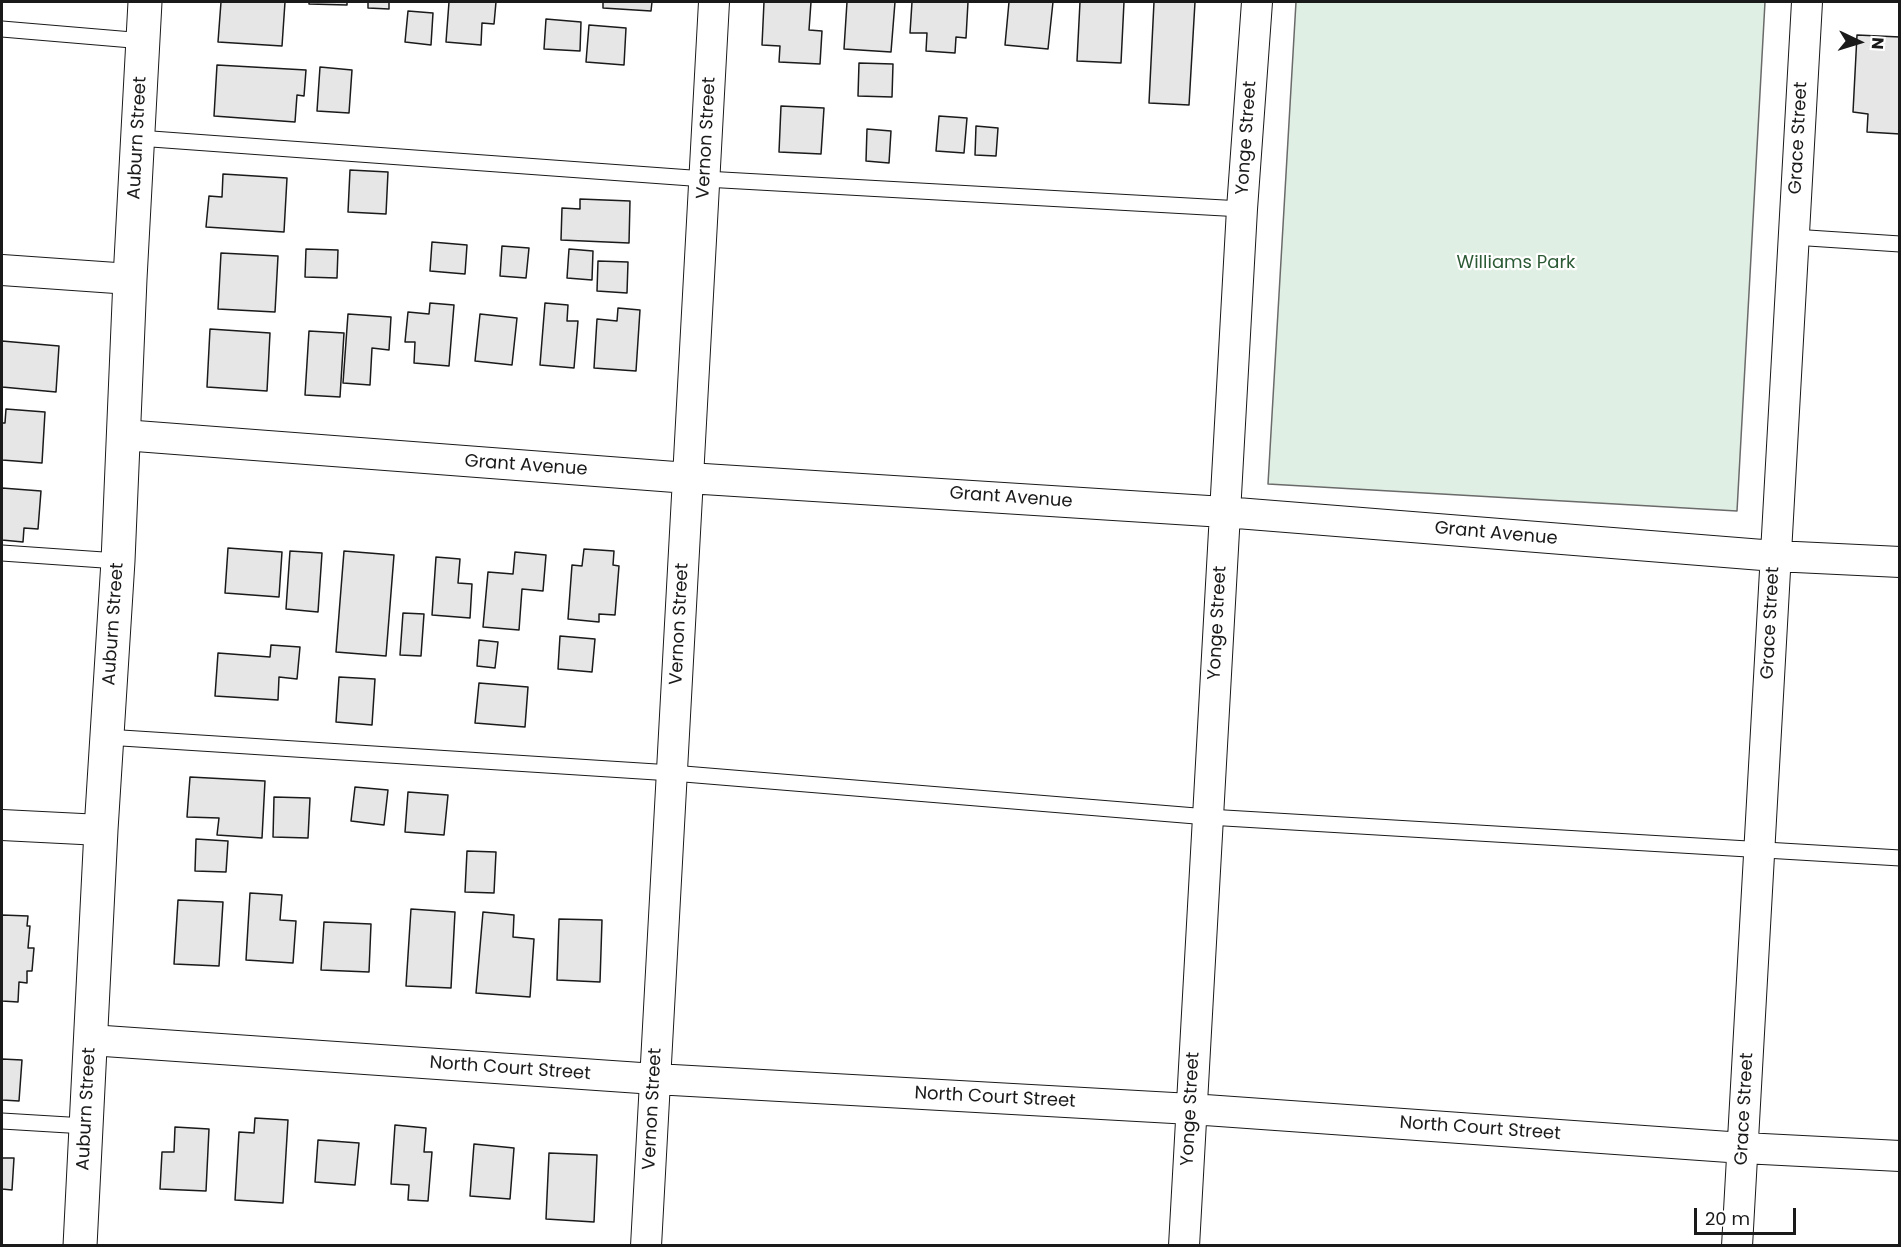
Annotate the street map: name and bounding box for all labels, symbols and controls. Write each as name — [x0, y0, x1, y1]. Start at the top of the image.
north arrow — [1829, 12, 1889, 72]
text: N — [1866, 36, 1889, 50]
street label: Auburn Street — [124, 76, 152, 200]
street label: Vernon Street — [693, 76, 721, 200]
street label: Yonge Street — [1232, 80, 1262, 196]
street label: Grace Street — [1785, 81, 1813, 195]
park label: Williams Park — [1457, 252, 1575, 274]
street label: Grant Avenue — [464, 451, 588, 481]
street label: Grant Avenue — [949, 483, 1073, 513]
street label: Grant Avenue — [1434, 518, 1558, 550]
street label: Auburn Street — [99, 562, 129, 686]
street label: Vernon Street — [666, 562, 694, 686]
street label: Yonge Street — [1204, 565, 1232, 681]
street label: Grace Street — [1757, 566, 1785, 680]
street label: Auburn Street — [73, 1047, 101, 1171]
street label: Vernon Street — [639, 1047, 667, 1171]
street label: Yonge Street — [1177, 1051, 1205, 1167]
street label: Grace Street — [1731, 1052, 1759, 1166]
street label: North Court Street — [429, 1053, 591, 1085]
street label: North Court Street — [914, 1083, 1076, 1113]
street label: North Court Street — [1399, 1113, 1561, 1145]
scale bar — [1697, 1196, 1799, 1234]
text: 20 m — [1705, 1206, 1750, 1231]

